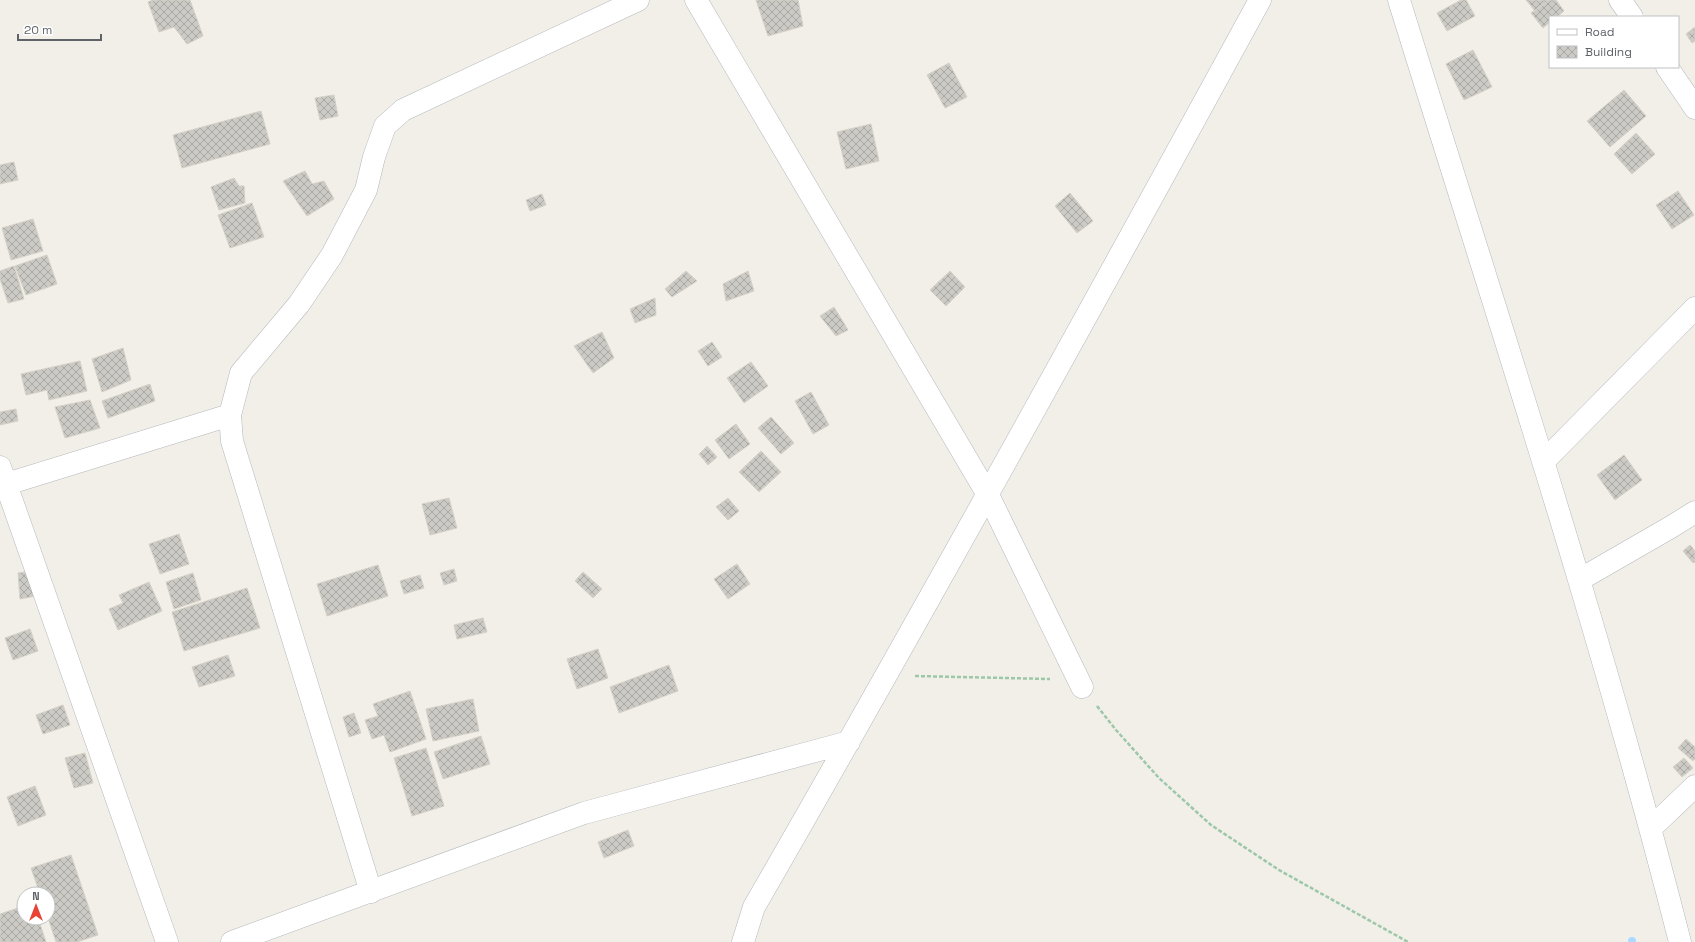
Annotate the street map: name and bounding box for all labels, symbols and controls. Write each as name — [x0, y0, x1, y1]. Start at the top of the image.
scale bar — [18, 16, 101, 42]
legend — [1549, 16, 1679, 68]
text: 20 m — [24, 22, 52, 38]
text: Road — [1585, 24, 1614, 40]
text: Building — [1585, 44, 1632, 60]
north arrow — [16, 886, 56, 926]
text: N — [32, 889, 40, 903]

